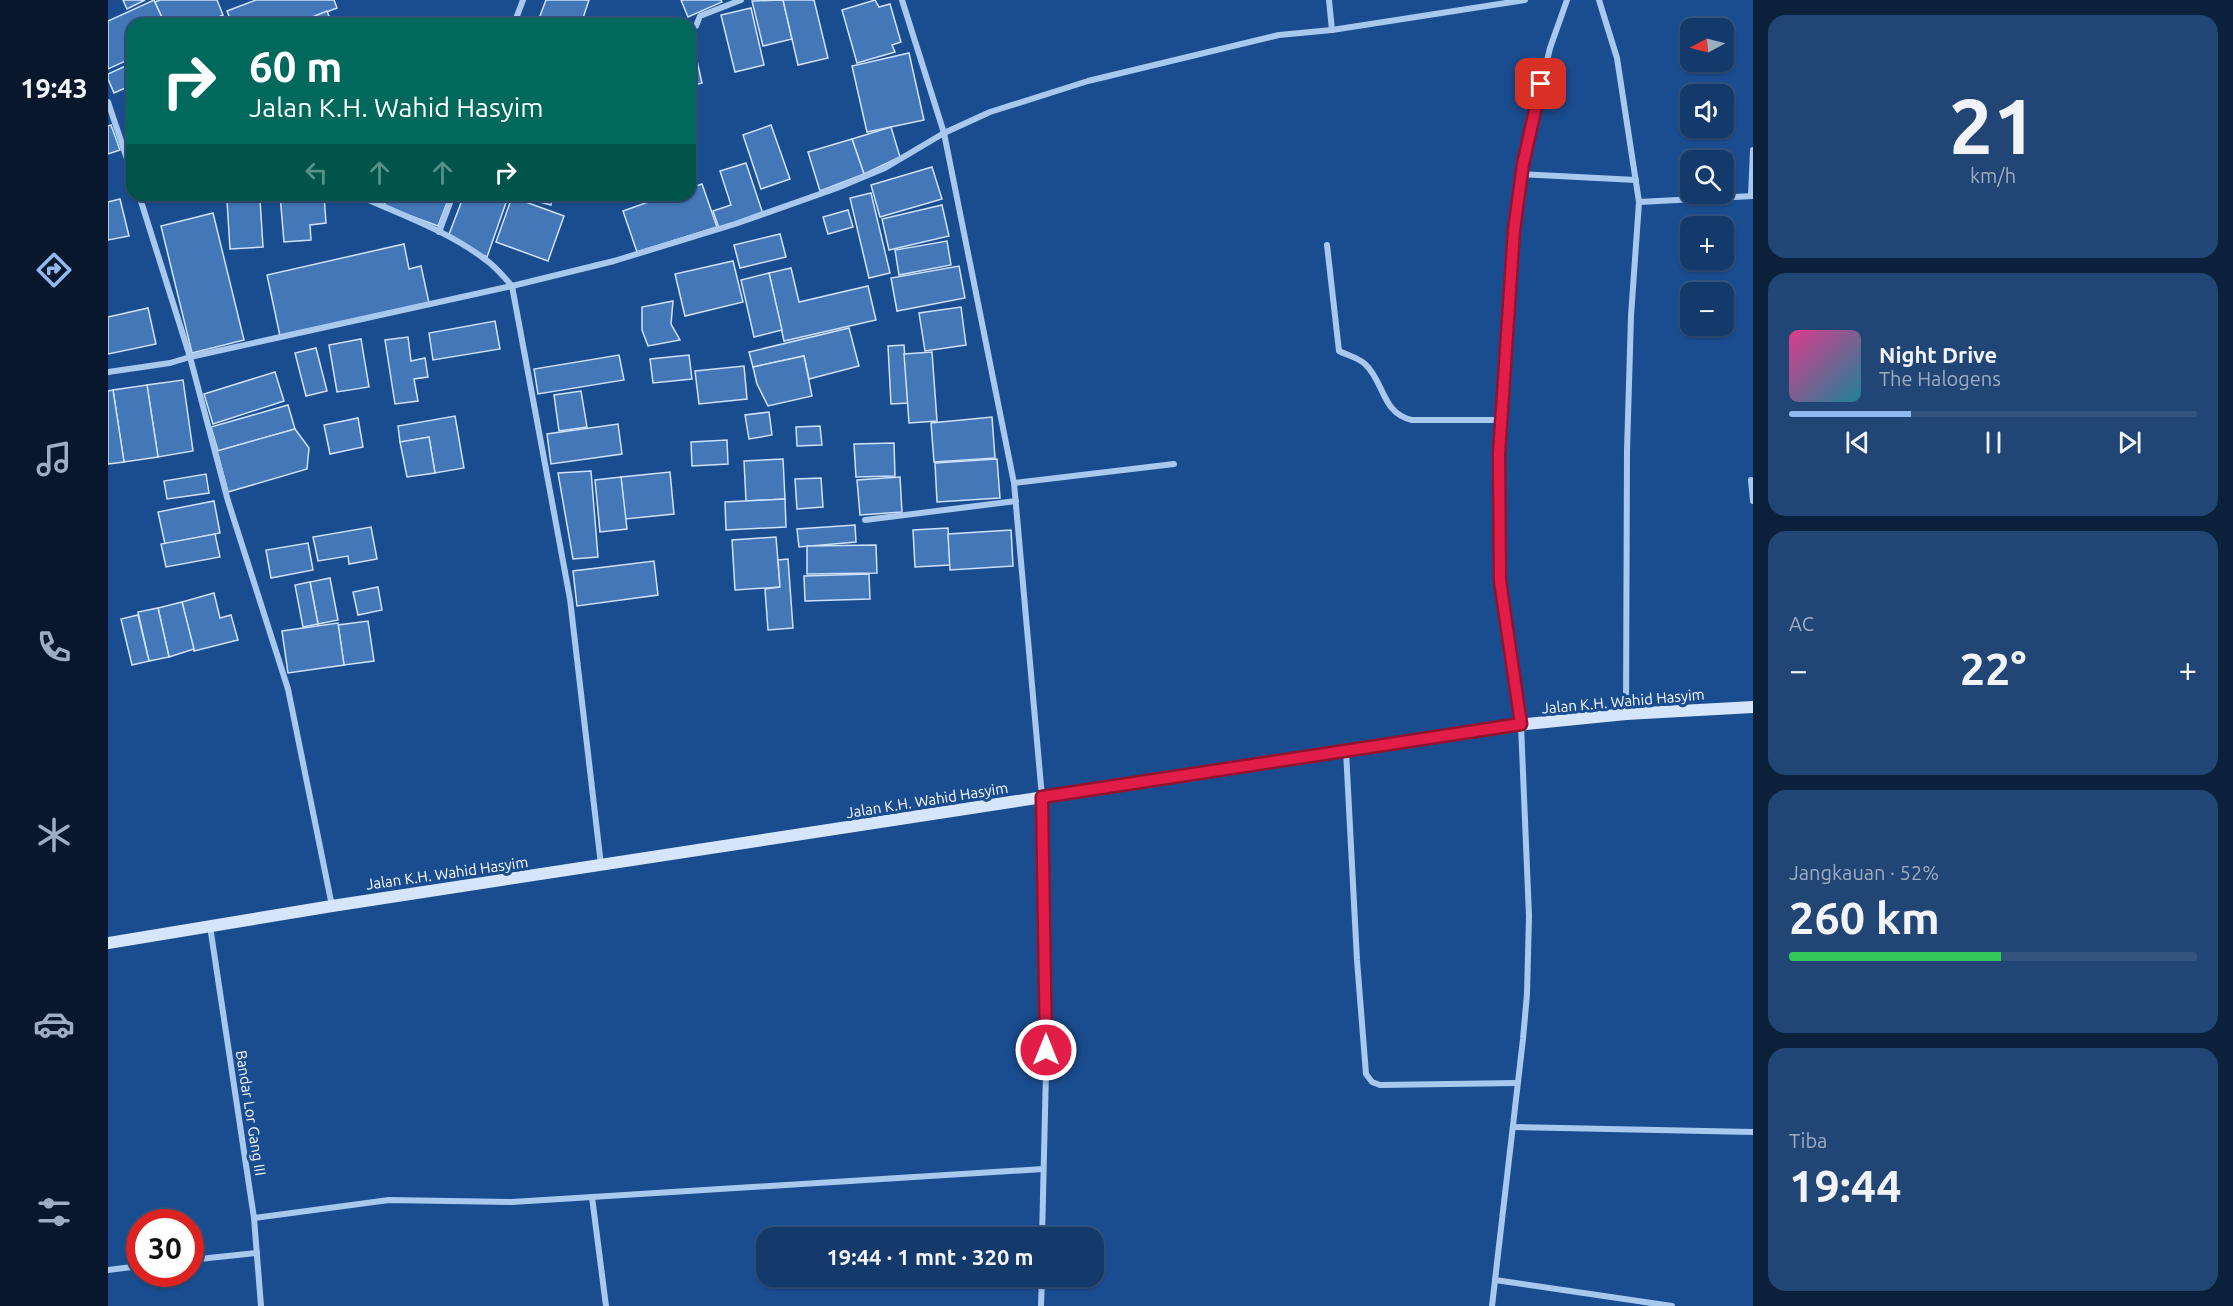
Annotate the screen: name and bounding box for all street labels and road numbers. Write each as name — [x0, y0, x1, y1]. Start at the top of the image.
street label: Jalan K.H. Wahid Hasyim — [1541, 685, 1705, 717]
street label: Jalan K.H. Wahid Hasyim — [845, 779, 1009, 821]
street label: Jalan K.H. Wahid Hasyim — [365, 853, 529, 893]
street label: Bandar Lor Gang III — [233, 1049, 269, 1177]

